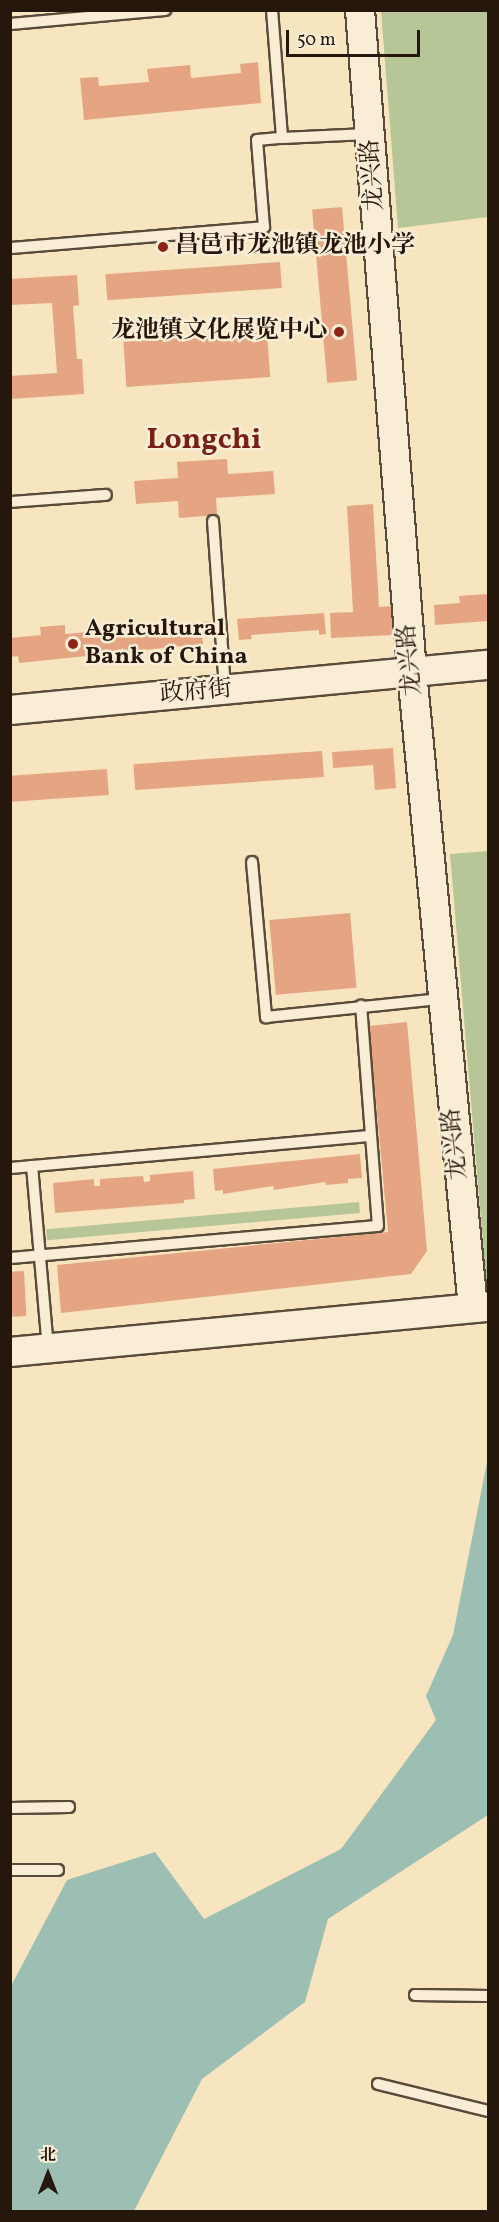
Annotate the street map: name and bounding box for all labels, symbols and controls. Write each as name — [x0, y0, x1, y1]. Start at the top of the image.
scale bar — [289, 18, 422, 56]
text: 50 m — [297, 28, 336, 53]
street label: 龙兴路 — [357, 138, 391, 212]
place label: 昌邑市龙池镇龙池小学 — [175, 233, 415, 261]
marker: 昌邑市龙池镇龙池小学 — [156, 240, 170, 254]
place label: 龙池镇文化展览中心 — [111, 318, 327, 346]
marker: 龙池镇文化展览中心 — [332, 325, 346, 339]
district label: Longchi — [146, 422, 262, 458]
place label: Agricultural Bank of China — [85, 616, 246, 672]
street label: 龙兴路 — [394, 623, 428, 697]
marker: Agricultural Bank of China — [66, 637, 80, 651]
street label: 政府街 — [159, 676, 233, 710]
street label: 龙兴路 — [438, 1107, 474, 1181]
north arrow — [18, 2144, 78, 2204]
text: 北 — [40, 2145, 56, 2167]

